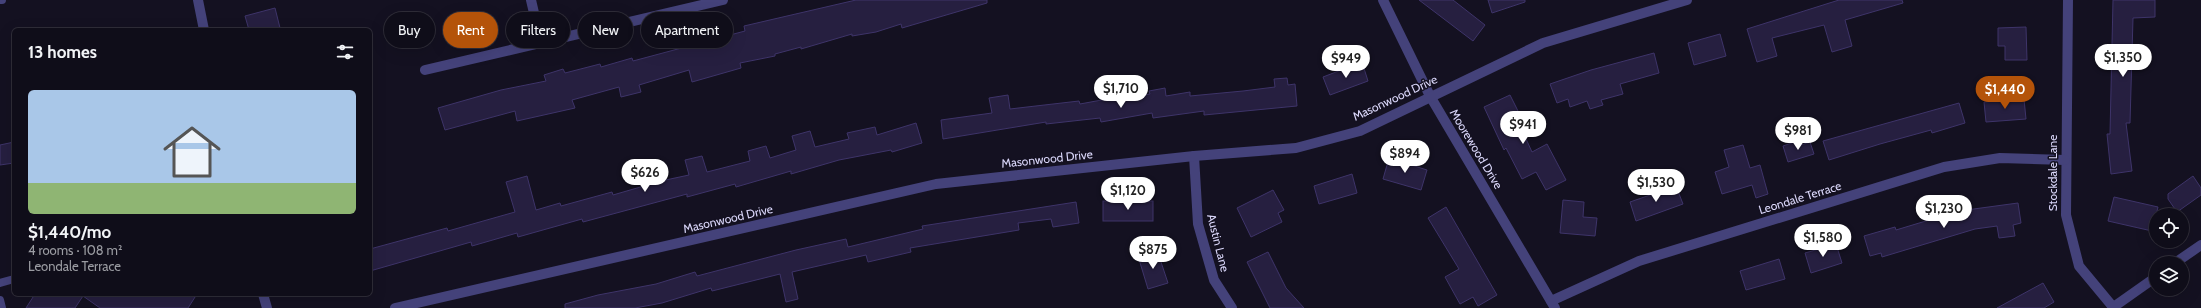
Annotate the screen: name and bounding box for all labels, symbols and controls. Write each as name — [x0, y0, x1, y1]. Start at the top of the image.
chip: Buy — [384, 12, 435, 48]
chip: Rent — [443, 12, 498, 48]
chip: Filters — [506, 12, 570, 48]
chip: New — [578, 12, 633, 48]
chip: Apartment — [641, 12, 733, 48]
icon: filters — [334, 41, 356, 63]
text: 13 homes — [28, 42, 97, 62]
pin: $1,350 — [2090, 44, 2156, 78]
pin: $949 — [1322, 45, 1370, 79]
text: $1,350 — [2104, 49, 2142, 65]
text: $949 — [1331, 50, 1361, 66]
street label: Masonwood Drive — [1350, 71, 1440, 124]
pin: $1,710 — [1088, 75, 1154, 109]
pin: $1,440 — [1972, 76, 2038, 110]
text: $1,710 — [1103, 80, 1139, 96]
text: $1,440 — [1985, 81, 2025, 97]
street label: Moorewood Drive — [1447, 106, 1506, 191]
pin: $941 — [1499, 111, 1547, 145]
icon: home — [156, 116, 228, 188]
text: $941 — [1509, 116, 1537, 132]
pin: $981 — [1774, 117, 1822, 151]
text: $981 — [1784, 122, 1812, 138]
street label: Stockdale Lane — [2045, 135, 2060, 211]
pin: $894 — [1381, 140, 1429, 174]
text: $894 — [1390, 145, 1420, 161]
street label: Masonwood Drive — [1001, 146, 1093, 171]
pin: $626 — [621, 159, 669, 193]
text: $626 — [630, 164, 660, 180]
pin: $1,530 — [1623, 169, 1689, 203]
text: $1,530 — [1637, 174, 1675, 190]
pin: $1,120 — [1095, 177, 1161, 211]
street label: Leondale Terrace — [1757, 178, 1843, 217]
text: $1,120 — [1110, 182, 1146, 198]
pin: $1,230 — [1911, 195, 1977, 229]
text: $1,230 — [1925, 200, 1963, 216]
street label: Masonwood Drive — [682, 201, 774, 236]
map controls — [2149, 208, 2189, 296]
button: locate — [2149, 208, 2189, 248]
street label: Austin Lane — [1204, 212, 1233, 273]
text: $1,440/mo — [28, 222, 111, 242]
pin: $1,580 — [1790, 224, 1856, 258]
text: $1,580 — [1803, 229, 1843, 245]
pin: $875 — [1129, 236, 1177, 270]
text: $875 — [1138, 241, 1168, 257]
text: 4 rooms · 108 m² — [28, 242, 122, 258]
button: layers — [2149, 256, 2189, 296]
text: Leondale Terrace — [28, 258, 121, 274]

